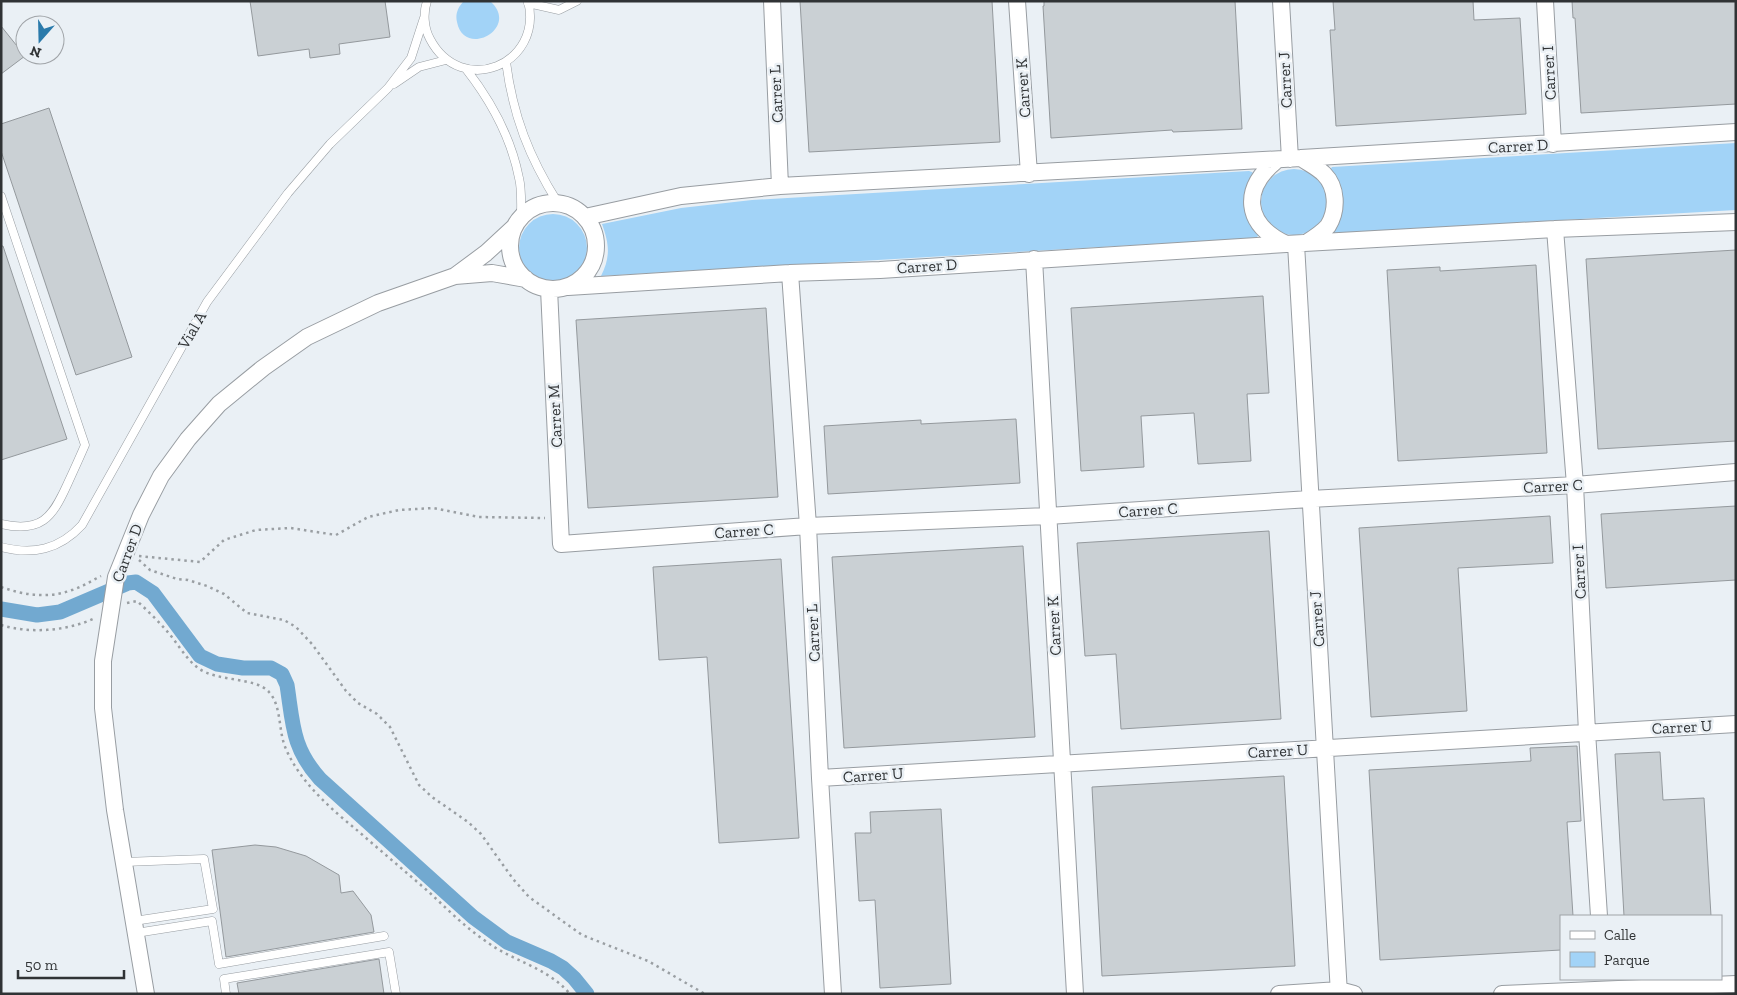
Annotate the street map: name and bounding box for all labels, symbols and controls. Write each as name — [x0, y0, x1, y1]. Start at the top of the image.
north arrow — [15, 15, 65, 65]
text: N — [27, 42, 44, 62]
street label: Carrer I — [1538, 45, 1560, 101]
street label: Carrer J — [1274, 51, 1296, 109]
street label: Carrer K — [1011, 57, 1035, 118]
street label: Carrer L — [765, 64, 787, 123]
street label: Carrer D — [1487, 135, 1549, 157]
street label: Carrer D — [896, 254, 958, 278]
street label: Vial A — [173, 307, 211, 353]
street label: Carrer M — [544, 384, 566, 448]
street label: Carrer C — [1523, 475, 1583, 497]
street label: Carrer C — [1118, 498, 1178, 522]
street label: Carrer C — [714, 519, 774, 543]
street label: Carrer D — [108, 521, 146, 585]
street label: Carrer I — [1568, 544, 1590, 600]
street label: Carrer J — [1306, 590, 1328, 648]
street label: Carrer K — [1043, 595, 1065, 656]
street label: Carrer L — [802, 603, 824, 662]
street label: Carrer U — [1651, 716, 1713, 738]
street label: Carrer U — [1247, 740, 1309, 762]
street label: Carrer U — [842, 763, 904, 787]
legend — [1560, 915, 1722, 980]
text: Calle — [1604, 926, 1636, 944]
scale bar — [18, 948, 124, 980]
text: Parque — [1604, 951, 1650, 969]
text: 50 m — [25, 956, 58, 974]

